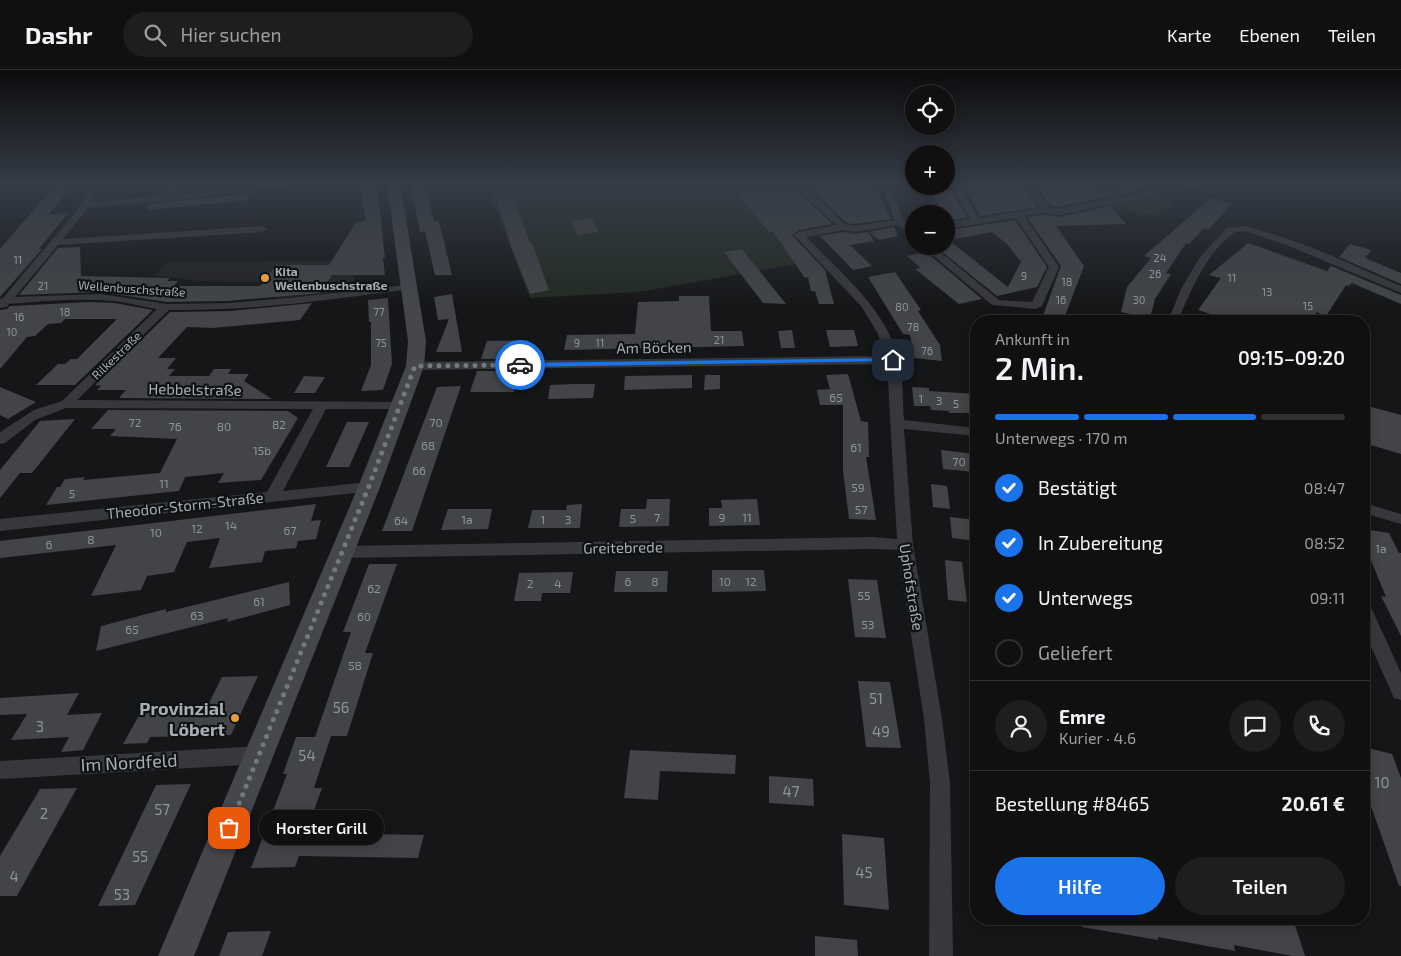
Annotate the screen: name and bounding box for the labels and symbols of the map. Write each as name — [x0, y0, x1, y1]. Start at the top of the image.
house number: 24 — [1154, 251, 1167, 264]
house number: 11 — [14, 253, 22, 266]
place label: Kita Wellenbuschstraße — [275, 264, 388, 292]
house number: 26 — [1149, 267, 1161, 280]
house number: 9 — [1021, 269, 1027, 282]
house number: 11 — [1228, 271, 1236, 284]
marker: Kita Wellenbuschstraße — [259, 272, 271, 284]
house number: 18 — [1061, 275, 1073, 288]
street label: Wellenbuschstraße — [78, 277, 186, 299]
house number: 21 — [38, 279, 48, 292]
house number: 13 — [1262, 285, 1272, 298]
house number: 16 — [1056, 293, 1066, 306]
house number: 30 — [1133, 293, 1145, 306]
house number: 15 — [1303, 299, 1313, 312]
house number: 80 — [895, 300, 909, 313]
house number: 18 — [59, 305, 71, 318]
house number: 77 — [373, 305, 385, 318]
house number: 16 — [14, 310, 24, 323]
house number: 78 — [907, 320, 919, 333]
house number: 10 — [6, 325, 18, 338]
street label: Rilkestraße — [88, 328, 144, 382]
house number: 21 — [714, 333, 724, 346]
house number: 75 — [375, 336, 387, 349]
house number: 9 — [574, 336, 580, 349]
house number: 11 — [596, 336, 604, 349]
street label: Am Böcken — [616, 337, 692, 357]
pin — [872, 339, 914, 381]
courier — [495, 340, 545, 390]
house number: 76 — [921, 344, 933, 357]
street label: Hebbelstraße — [148, 379, 242, 399]
house number: 65 — [829, 390, 843, 404]
house number: 1 — [919, 391, 923, 405]
house number: 3 — [936, 393, 942, 407]
house number: 5 — [953, 396, 959, 410]
house number: 72 — [129, 415, 142, 429]
house number: 70 — [429, 415, 443, 429]
house number: 82 — [272, 417, 286, 431]
house number: 76 — [168, 419, 182, 433]
house number: 80 — [217, 419, 231, 433]
house number: 68 — [421, 438, 435, 452]
house number: 61 — [850, 440, 862, 454]
house number: 15b — [253, 443, 271, 457]
house number: 70 — [952, 454, 966, 468]
house number: 66 — [412, 463, 426, 477]
house number: 11 — [159, 476, 169, 490]
house number: 59 — [851, 480, 865, 494]
house number: 5 — [69, 486, 75, 500]
street label: Theodor-Storm-Straße — [106, 488, 264, 522]
house number: 57 — [855, 502, 867, 516]
house number: 7 — [654, 510, 660, 524]
house number: 9 — [719, 510, 726, 524]
house number: 11 — [742, 510, 752, 524]
house number: 5 — [630, 511, 636, 525]
house number: 1a — [461, 512, 473, 526]
house number: 1 — [541, 512, 545, 526]
house number: 3 — [565, 512, 571, 526]
house number: 64 — [394, 513, 408, 527]
house number: 14 — [225, 518, 237, 532]
house number: 12 — [191, 521, 203, 535]
house number: 67 — [283, 523, 297, 537]
house number: 10 — [150, 525, 162, 539]
house number: 8 — [87, 532, 95, 546]
house number: 6 — [46, 537, 53, 551]
street label: Greitebrede — [583, 537, 663, 557]
house number: 1a — [1375, 541, 1387, 555]
street label: Uphofstraße — [896, 542, 928, 632]
house number: 6 — [625, 574, 632, 588]
house number: 8 — [651, 574, 659, 588]
house number: 10 — [719, 574, 731, 588]
house number: 12 — [745, 574, 757, 588]
house number: 2 — [527, 576, 534, 590]
house number: 4 — [554, 576, 562, 590]
house number: 62 — [367, 581, 381, 595]
house number: 55 — [858, 588, 870, 602]
house number: 61 — [253, 594, 265, 608]
house number: 63 — [190, 608, 204, 622]
house number: 60 — [357, 609, 371, 623]
house number: 53 — [861, 617, 875, 631]
house number: 65 — [125, 622, 139, 636]
house number: 58 — [348, 658, 362, 672]
house number: 51 — [869, 689, 883, 707]
place label: Provinzial Löbert — [139, 697, 226, 740]
house number: 56 — [333, 698, 349, 716]
marker: Provinzial Löbert — [229, 712, 241, 724]
house number: 3 — [36, 717, 44, 735]
house number: 49 — [872, 722, 890, 740]
house number: 54 — [298, 746, 316, 764]
street label: Im Nordfeld — [80, 748, 178, 776]
house number: 10 — [1374, 773, 1390, 791]
house number: 47 — [783, 782, 800, 800]
house number: 57 — [154, 800, 170, 818]
house number: 2 — [40, 804, 48, 822]
pin — [208, 807, 250, 849]
callout: Horster Grill — [259, 810, 384, 846]
house number: 55 — [132, 847, 148, 865]
house number: 45 — [855, 863, 873, 881]
house number: 4 — [9, 867, 19, 885]
house number: 53 — [114, 885, 130, 903]

